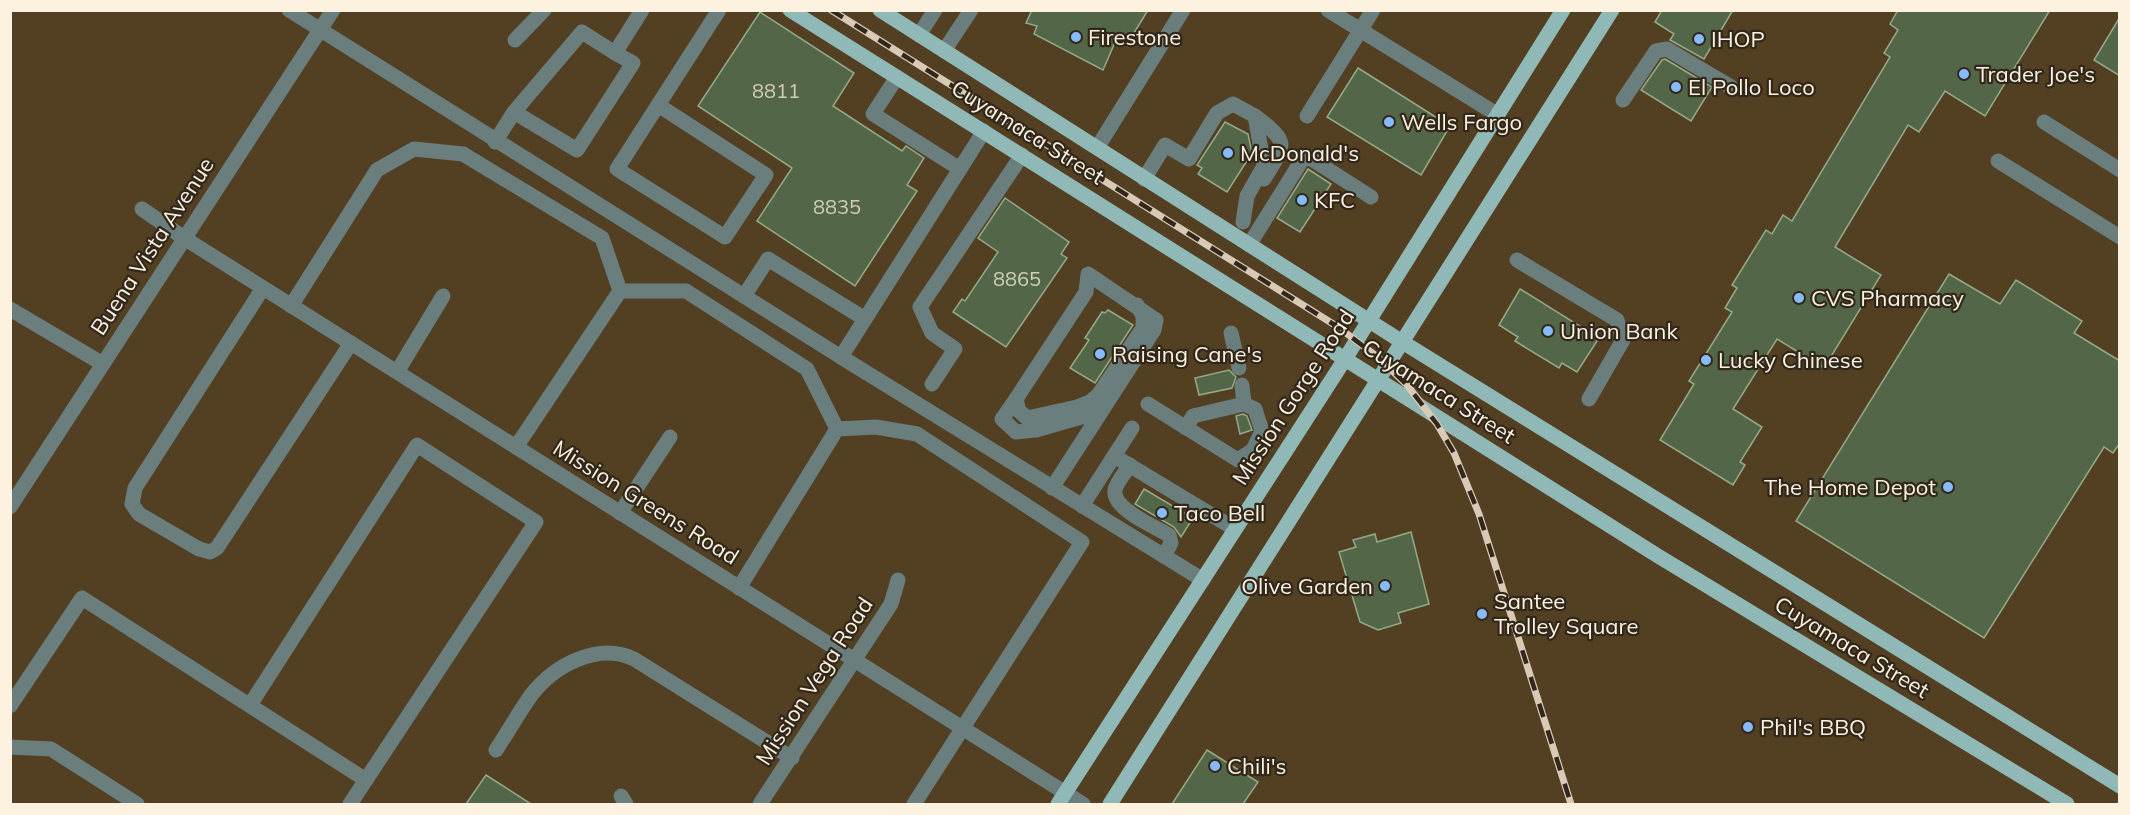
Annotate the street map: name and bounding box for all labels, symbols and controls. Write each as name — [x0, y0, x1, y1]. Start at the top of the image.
place label: Firestone — [1088, 23, 1181, 51]
place label: IHOP — [1711, 25, 1765, 53]
marker: Firestone — [1069, 30, 1083, 44]
marker: IHOP — [1692, 32, 1706, 46]
place label: Trader Joe's — [1976, 60, 2095, 88]
marker: Trader Joe's — [1957, 67, 1971, 81]
place label: El Pollo Loco — [1688, 73, 1815, 101]
street label: Cuyamaca Street — [946, 74, 1110, 190]
house number: 8811 — [752, 78, 800, 103]
marker: El Pollo Loco — [1669, 80, 1683, 94]
place label: Wells Fargo — [1401, 108, 1522, 136]
marker: Wells Fargo — [1382, 115, 1396, 129]
place label: McDonald's — [1240, 139, 1359, 167]
marker: McDonald's — [1221, 146, 1235, 160]
street label: Buena Vista Avenue — [84, 152, 220, 340]
place label: KFC — [1314, 186, 1355, 214]
marker: KFC — [1295, 193, 1309, 207]
house number: 8835 — [813, 194, 861, 219]
house number: 8865 — [993, 266, 1041, 291]
place label: CVS Pharmacy — [1811, 284, 1964, 312]
marker: CVS Pharmacy — [1792, 291, 1806, 305]
street label: Mission Gorge Road — [1226, 304, 1360, 490]
place label: Union Bank — [1560, 317, 1678, 345]
marker: Union Bank — [1541, 324, 1555, 338]
street label: Cuyamaca Street — [1357, 333, 1521, 449]
place label: Raising Cane's — [1112, 340, 1262, 368]
place label: Lucky Chinese — [1718, 346, 1863, 374]
marker: Raising Cane's — [1093, 347, 1107, 361]
marker: Lucky Chinese — [1699, 353, 1713, 367]
street label: Mission Greens Road — [548, 434, 744, 570]
place label: The Home Depot — [1764, 473, 1936, 501]
marker: The Home Depot — [1941, 480, 1955, 494]
place label: Taco Bell — [1174, 499, 1265, 527]
marker: Taco Bell — [1155, 506, 1169, 520]
place label: Olive Garden — [1241, 572, 1373, 600]
marker: Olive Garden — [1378, 579, 1392, 593]
place label: Santee Trolley Square — [1494, 587, 1638, 640]
street label: Cuyamaca Street — [1770, 590, 1935, 704]
street label: Mission Vega Road — [749, 592, 879, 770]
marker: Santee Trolley Square — [1475, 607, 1489, 621]
place label: Phil's BBQ — [1760, 713, 1866, 741]
marker: Phil's BBQ — [1741, 720, 1755, 734]
place label: Chili's — [1227, 752, 1286, 780]
marker: Chili's — [1208, 759, 1222, 773]

